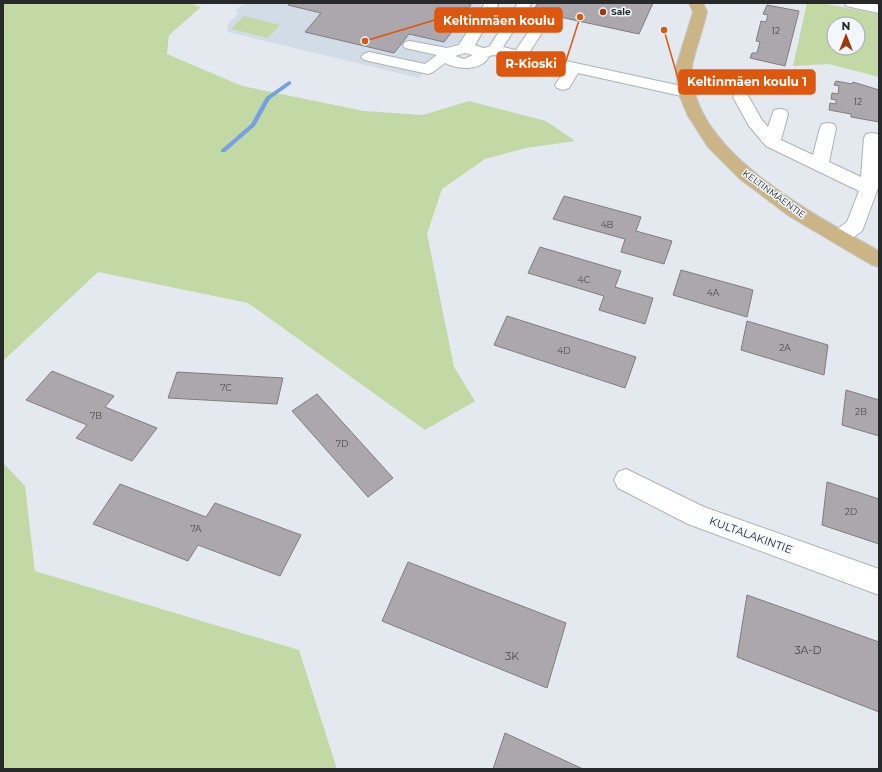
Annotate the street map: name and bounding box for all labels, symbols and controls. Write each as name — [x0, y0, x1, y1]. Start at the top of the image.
place label: Sale — [611, 6, 631, 17]
marker: Sale — [598, 7, 608, 17]
callout: Keltinmäen koulu — [435, 8, 562, 32]
text: Keltinmäen koulu — [443, 13, 555, 28]
north arrow — [826, 16, 866, 56]
text: N — [842, 19, 850, 33]
house number: 12 — [772, 25, 780, 36]
callout: R-Kioski — [497, 52, 565, 76]
text: R-Kioski — [505, 56, 557, 71]
callout: Keltinmäen koulu 1 — [679, 70, 815, 94]
text: Keltinmäen koulu 1 — [687, 74, 807, 89]
house number: 12 — [854, 96, 862, 107]
street label: KELTINMÄENTIE — [741, 167, 808, 220]
house number: 4B — [601, 219, 614, 230]
house number: 4C — [578, 274, 591, 285]
house number: 4A — [707, 287, 720, 298]
house number: 2A — [779, 342, 791, 353]
house number: 4D — [557, 345, 571, 356]
house number: 7C — [220, 382, 232, 393]
house number: 2B — [855, 406, 867, 417]
house number: 7B — [90, 410, 102, 421]
house number: 7D — [336, 438, 348, 449]
house number: 2D — [845, 506, 857, 517]
street label: KULTALAKINTIE — [708, 513, 794, 557]
house number: 7A — [190, 523, 202, 534]
house number: 3A-D — [794, 643, 822, 657]
house number: 3K — [505, 649, 519, 663]

